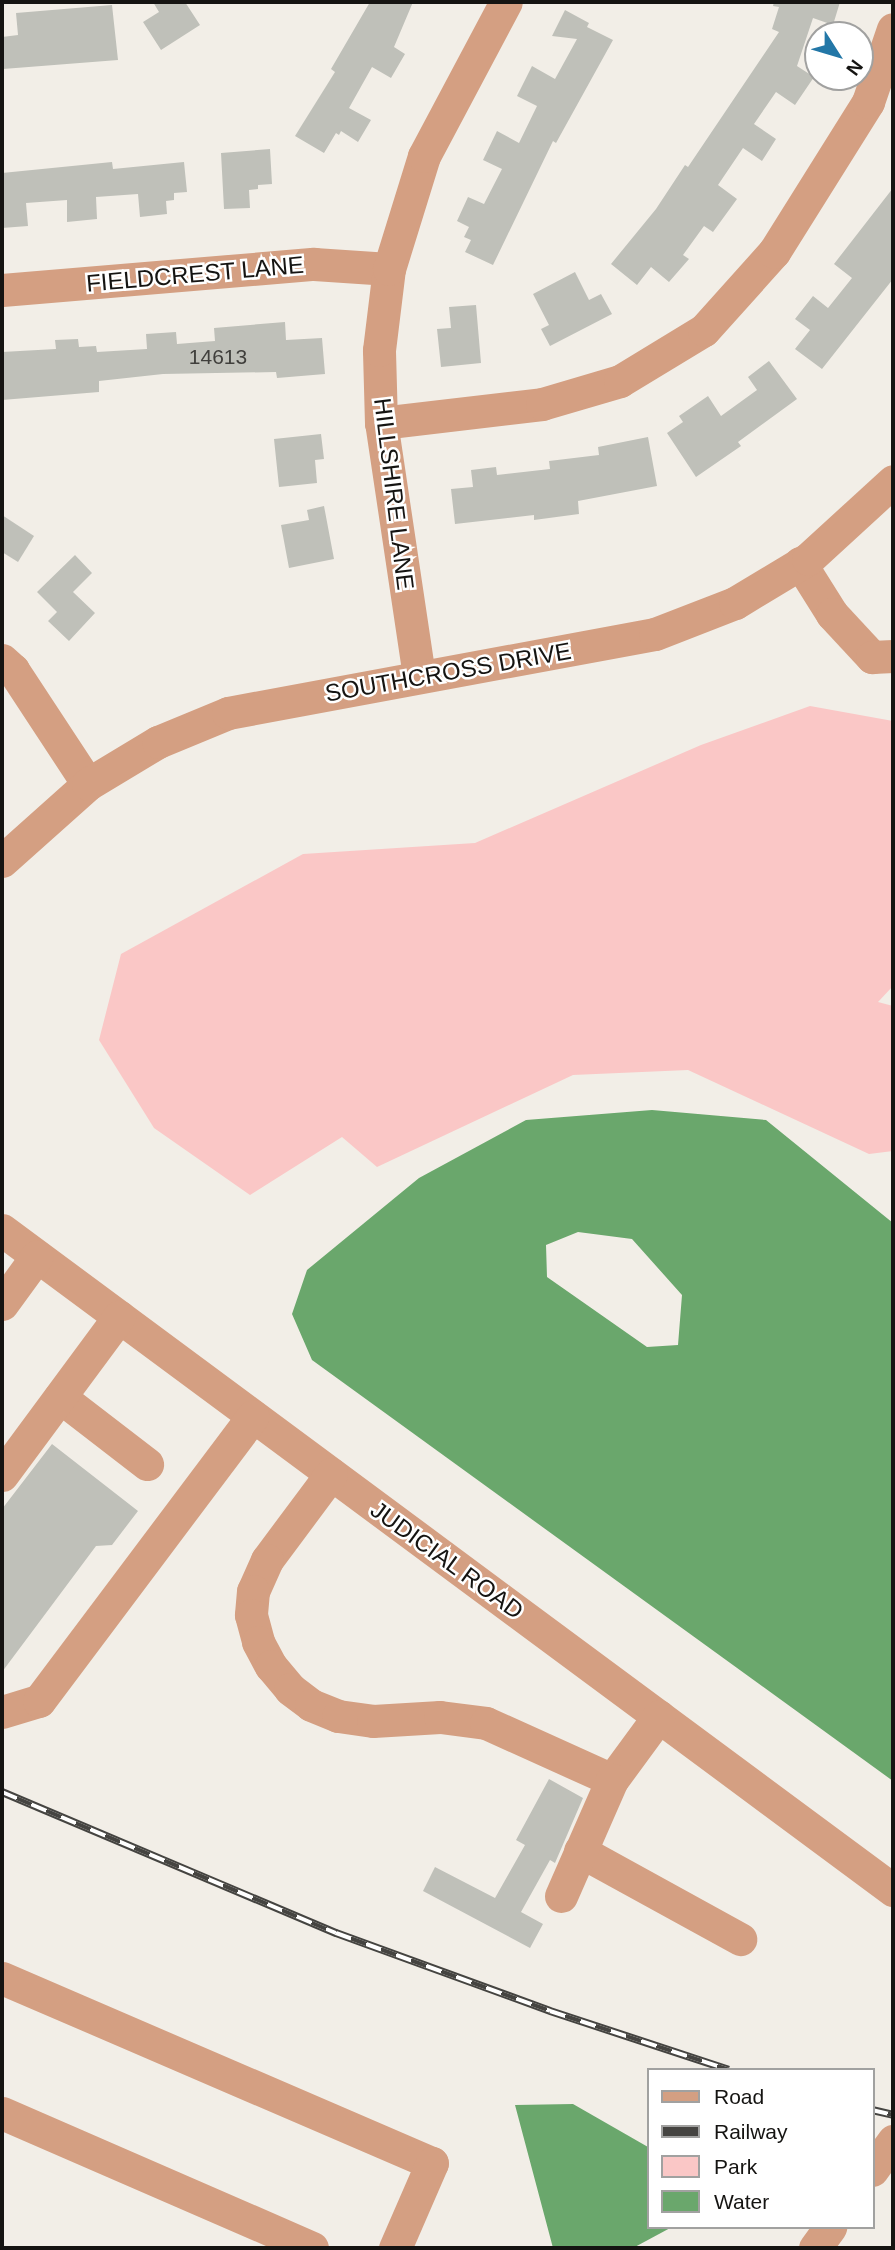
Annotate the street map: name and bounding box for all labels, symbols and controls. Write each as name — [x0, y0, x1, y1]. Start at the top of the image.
north arrow — [804, 21, 874, 91]
text: N — [842, 56, 867, 80]
street label: FIELDCREST LANE — [85, 250, 305, 298]
house number: 14613 — [189, 344, 247, 370]
street label: HILLSHIRE LANE — [368, 396, 420, 592]
street label: SOUTHCROSS DRIVE — [323, 636, 573, 708]
street label: JUDICIAL ROAD — [365, 1495, 529, 1625]
legend — [646, 2068, 874, 2229]
text: Road — [714, 2085, 764, 2108]
text: Railway — [714, 2120, 788, 2143]
text: Park — [714, 2155, 757, 2178]
text: Water — [714, 2190, 769, 2213]

